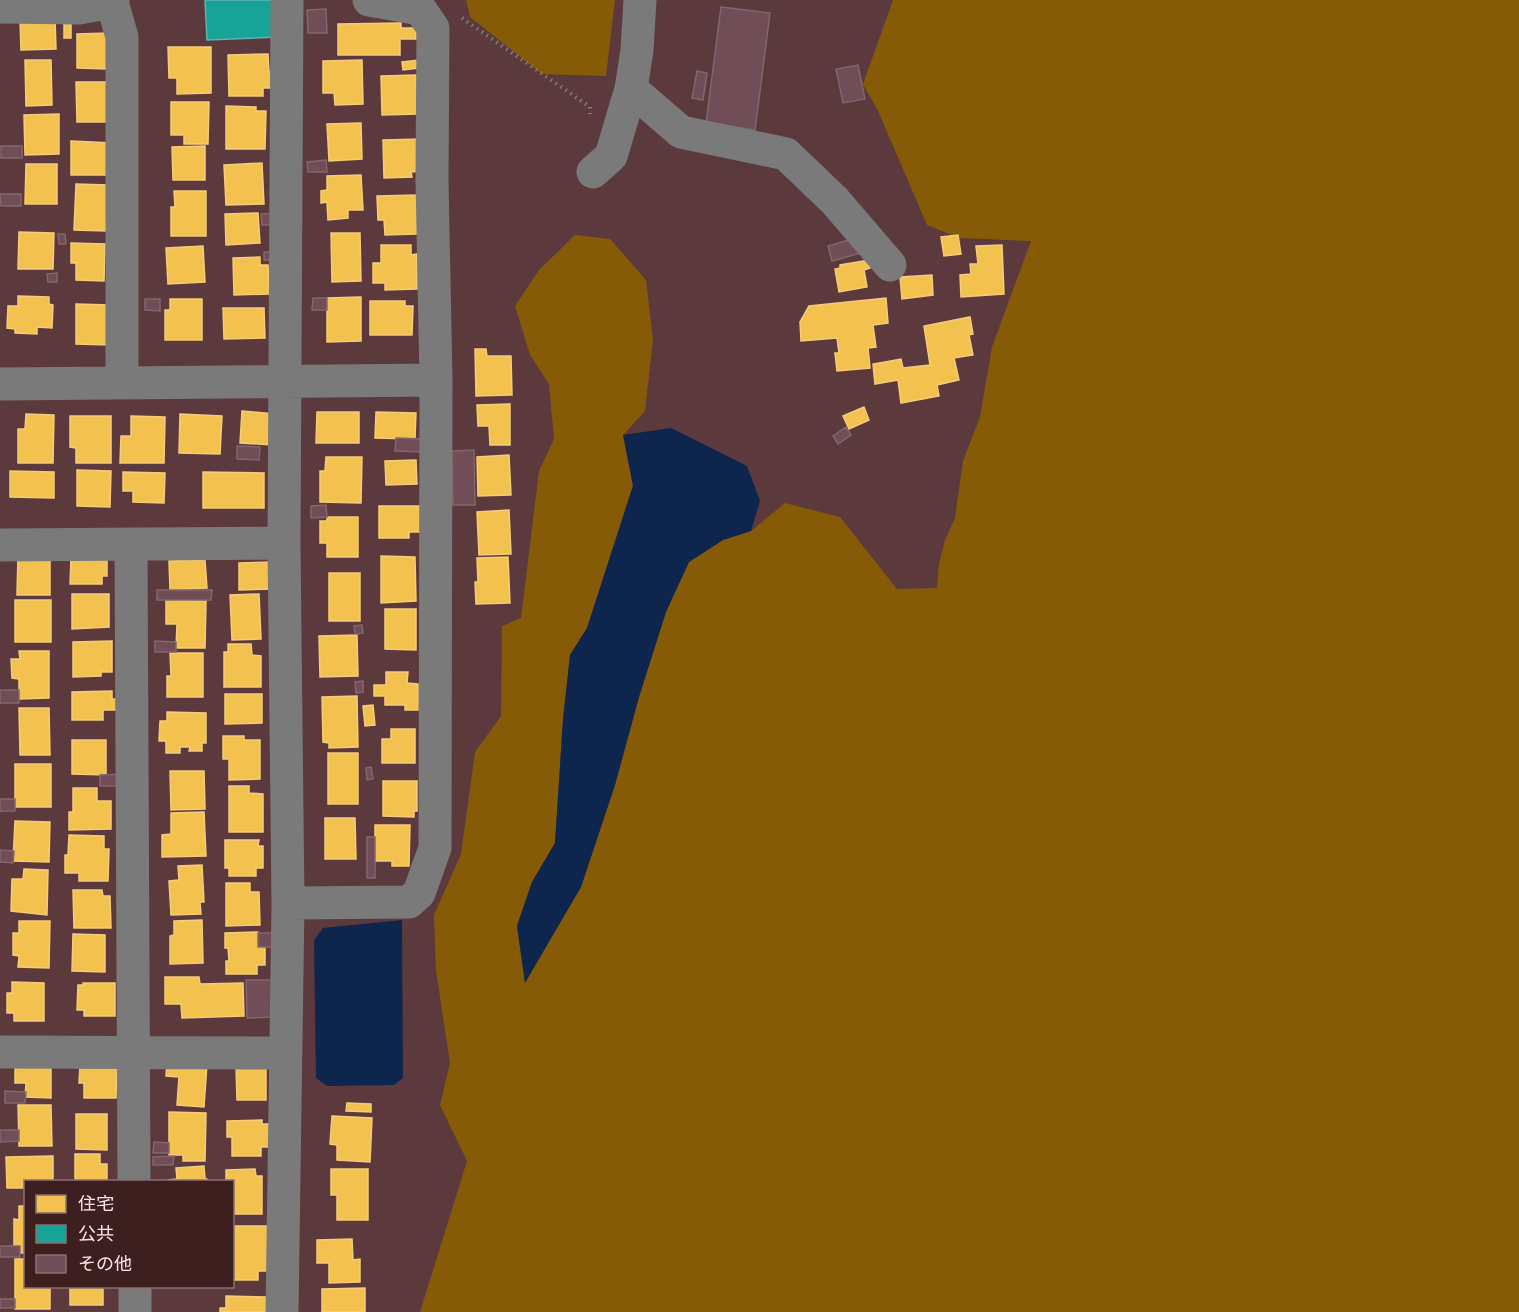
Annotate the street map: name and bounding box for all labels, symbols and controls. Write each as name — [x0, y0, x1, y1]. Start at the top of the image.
legend — [24, 1180, 234, 1288]
text: 住宅 — [78, 1192, 114, 1215]
text: 公共 — [78, 1222, 114, 1245]
text: その他 — [78, 1252, 132, 1275]

